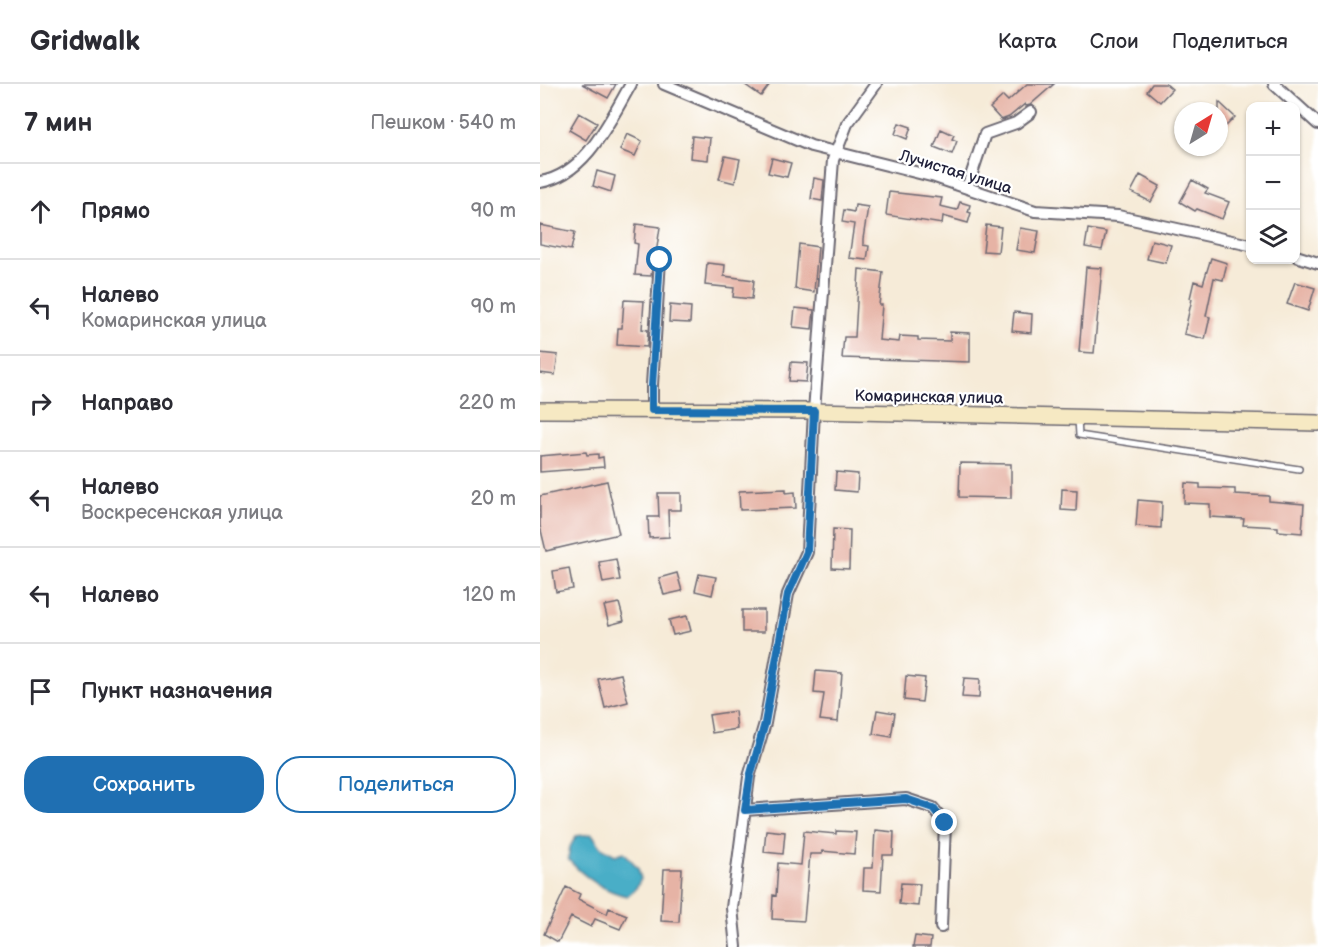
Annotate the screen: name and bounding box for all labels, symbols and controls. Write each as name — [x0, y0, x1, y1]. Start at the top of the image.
text: Gridwalk — [30, 25, 140, 58]
text: Карта — [998, 29, 1057, 54]
text: Слои — [1090, 29, 1139, 54]
text: Поделиться — [1172, 29, 1288, 54]
north arrow — [1174, 102, 1228, 156]
map controls — [1246, 102, 1300, 264]
button: + — [1246, 102, 1300, 156]
text: 7 мин — [24, 108, 92, 139]
text: Пешком · 540 m — [370, 111, 516, 135]
street label: Лучистая улица — [896, 146, 1015, 199]
button: − — [1246, 156, 1300, 210]
icon: ahead — [24, 195, 57, 228]
text: Прямо — [81, 198, 150, 225]
text: 90 m — [471, 199, 516, 223]
button: layers — [1246, 210, 1300, 264]
route start — [646, 246, 672, 272]
text: Налево — [81, 282, 159, 309]
icon: left — [24, 291, 57, 324]
text: 90 m — [471, 295, 516, 319]
text: Комаринская улица — [81, 309, 267, 333]
icon: right — [24, 387, 57, 420]
street label: Комаринская улица — [854, 387, 1004, 408]
text: Направо — [81, 390, 173, 417]
text: 220 m — [459, 391, 516, 415]
text: Налево — [81, 474, 159, 501]
icon: left — [24, 483, 57, 516]
text: 20 m — [471, 487, 516, 511]
text: Воскресенская улица — [81, 501, 283, 525]
icon: left — [24, 579, 57, 612]
text: Налево — [81, 582, 159, 609]
text: 120 m — [463, 583, 516, 607]
icon: arrive — [24, 675, 57, 708]
text: Пункт назначения — [81, 678, 273, 705]
button: Сохранить — [24, 756, 264, 813]
button: Поделиться — [276, 756, 516, 813]
route end — [931, 809, 957, 835]

